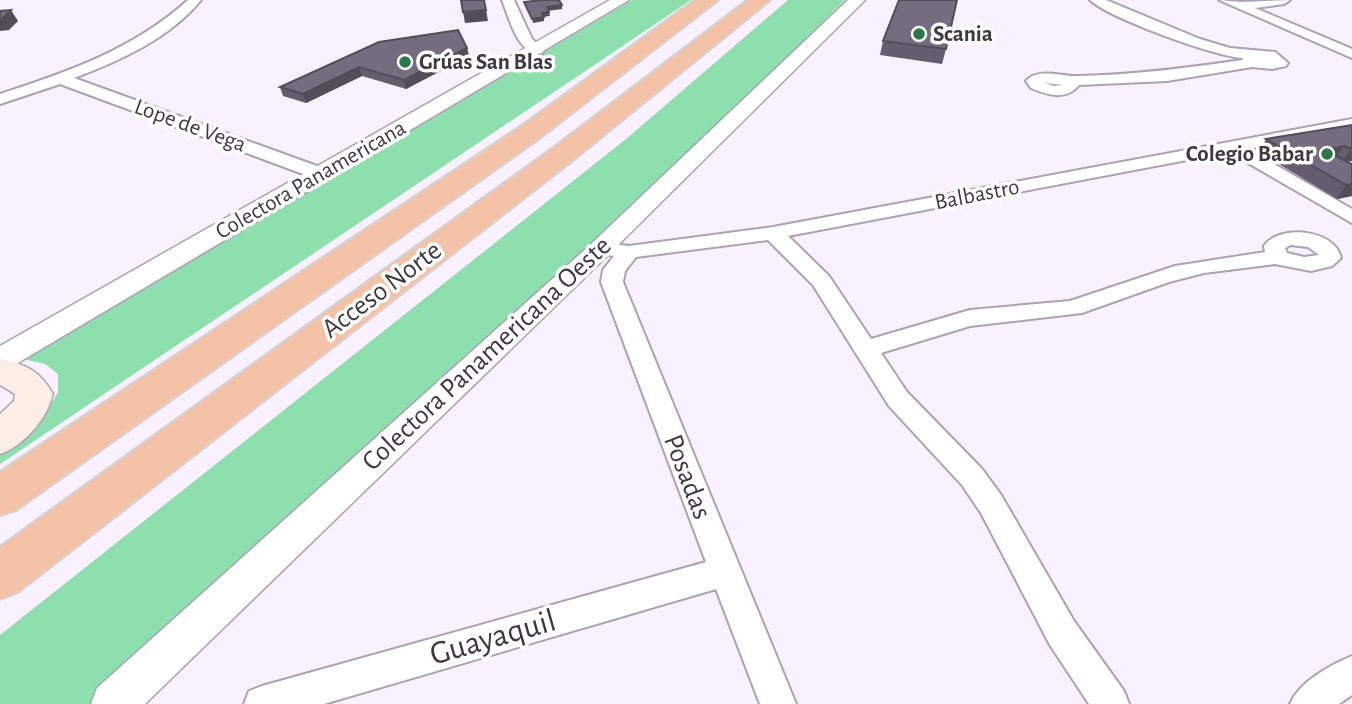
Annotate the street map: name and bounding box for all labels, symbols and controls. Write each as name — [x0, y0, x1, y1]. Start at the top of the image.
place label: Scania — [933, 23, 993, 46]
marker: Scania — [911, 26, 927, 42]
place label: Grúas San Blas — [419, 51, 553, 74]
marker: Grúas San Blas — [397, 54, 413, 70]
street label: Lope de Vega — [131, 95, 249, 157]
street label: Colectora Panamericana — [212, 116, 410, 244]
place label: Colegio Babar — [1186, 143, 1313, 166]
marker: Colegio Babar — [1319, 146, 1335, 162]
street label: Balbastro — [933, 176, 1021, 214]
street label: Colectora Panamericana Oeste — [357, 232, 617, 476]
street label: Acceso Norte — [317, 236, 447, 344]
street label: Posadas — [658, 431, 716, 523]
street label: Guayaquil — [426, 604, 560, 672]

